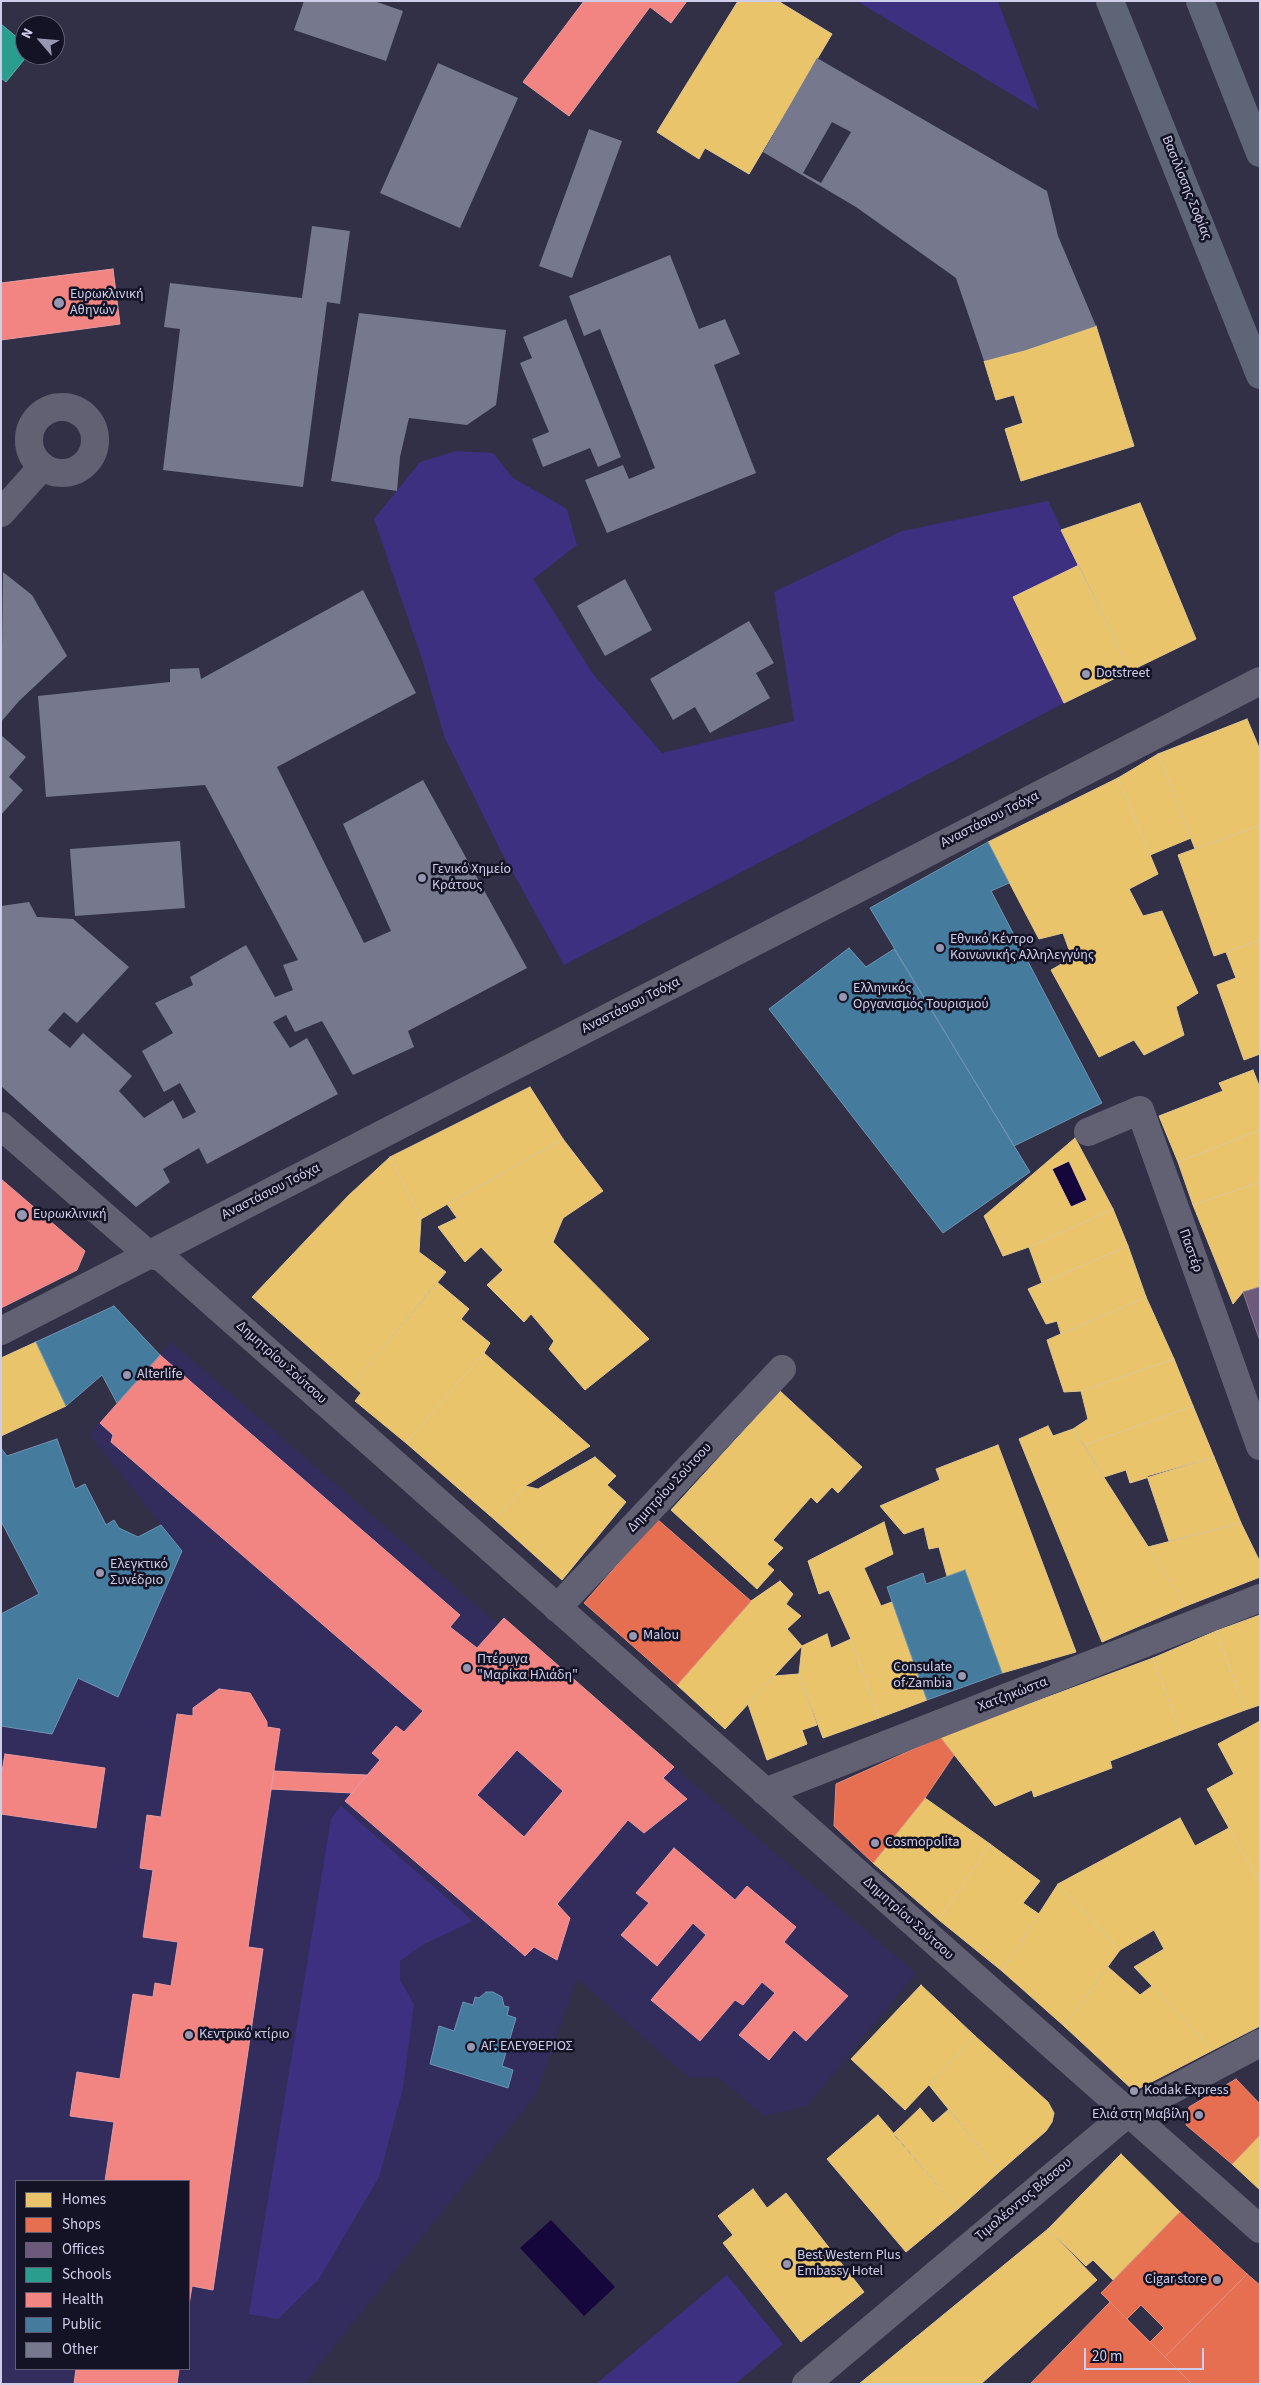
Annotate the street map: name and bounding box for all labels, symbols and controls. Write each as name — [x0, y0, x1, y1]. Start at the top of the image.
north arrow — [15, 15, 65, 65]
text: N — [17, 25, 39, 42]
street label: Βασιλίσσης Σοφίας — [1157, 133, 1215, 243]
place label: Ευρωκλινική Αθηνών — [70, 287, 144, 320]
marker: Ευρωκλινική Αθηνών — [52, 296, 66, 310]
place label: Dotstreet — [1096, 666, 1150, 682]
marker: Dotstreet — [1080, 668, 1092, 680]
street label: Αναστάσιου Τσόχα — [938, 788, 1042, 852]
place label: Γενικό Χημείο Κράτους — [432, 862, 511, 894]
marker: Γενικό Χημείο Κράτους — [416, 872, 428, 884]
place label: Εθνικό Κέντρο Κοινωνικής Αλληλεγγύης — [950, 932, 1094, 964]
marker: Εθνικό Κέντρο Κοινωνικής Αλληλεγγύης — [934, 942, 946, 954]
street label: Αναστάσιου Τσόχα — [579, 974, 683, 1038]
place label: Ελληνικός Οργανισμός Τουρισμού — [853, 981, 989, 1014]
marker: Ελληνικός Οργανισμός Τουρισμού — [837, 991, 849, 1003]
street label: Αναστάσιου Τσόχα — [219, 1160, 323, 1224]
place label: Ευρωκλινική — [33, 1207, 107, 1223]
marker: Ευρωκλινική — [15, 1208, 29, 1222]
street label: Παστέρ — [1174, 1227, 1206, 1275]
street label: Δημητρίου Σούτσου — [232, 1318, 330, 1408]
place label: Alterlife — [137, 1367, 182, 1383]
marker: Alterlife — [121, 1369, 133, 1381]
street label: Δημητρίου Σούτσου — [624, 1440, 716, 1536]
place label: Ελεγκτικό Συνέδριο — [110, 1557, 168, 1590]
marker: Ελεγκτικό Συνέδριο — [94, 1567, 106, 1579]
place label: Malou — [643, 1628, 679, 1644]
marker: Malou — [627, 1630, 639, 1642]
place label: Πτέρυγα "Μαρίκα Ηλιάδη" — [477, 1652, 578, 1684]
place label: Consulate of Zambia — [893, 1660, 952, 1692]
marker: Πτέρυγα "Μαρίκα Ηλιάδη" — [461, 1662, 473, 1674]
marker: Consulate of Zambia — [956, 1670, 968, 1682]
street label: Χατζηκώστα — [976, 1674, 1050, 1716]
place label: Cosmopolita — [885, 1835, 959, 1851]
marker: Cosmopolita — [869, 1837, 881, 1849]
street label: Δημητρίου Σούτσου — [859, 1874, 957, 1964]
place label: Κεντρικό κτίριο — [199, 2027, 289, 2043]
marker: Κεντρικό κτίριο — [183, 2029, 195, 2041]
place label: ΑΓ. ΕΛΕΥΘΕΡΙΟΣ — [481, 2039, 573, 2055]
marker: ΑΓ. ΕΛΕΥΘΕΡΙΟΣ — [465, 2041, 477, 2053]
place label: Kodak Express — [1144, 2083, 1228, 2099]
marker: Kodak Express — [1128, 2085, 1140, 2097]
place label: Ελιά στη Μαβίλη — [1092, 2107, 1189, 2123]
marker: Ελιά στη Μαβίλη — [1193, 2109, 1205, 2121]
street label: Τιμολέοντος Βάσσου — [972, 2155, 1076, 2245]
legend — [15, 2180, 190, 2370]
text: Homes — [62, 2189, 106, 2210]
text: Shops — [62, 2214, 101, 2235]
text: Offices — [62, 2239, 105, 2260]
place label: Best Western Plus Embassy Hotel — [797, 2248, 901, 2280]
marker: Best Western Plus Embassy Hotel — [781, 2258, 793, 2270]
text: Schools — [62, 2264, 111, 2285]
place label: Cigar store — [1145, 2272, 1207, 2288]
marker: Cigar store — [1211, 2274, 1223, 2286]
text: Health — [62, 2289, 104, 2310]
text: Public — [62, 2314, 101, 2335]
scale bar — [1086, 2338, 1206, 2370]
text: Other — [62, 2339, 98, 2360]
text: 20 m — [1092, 2346, 1122, 2367]

